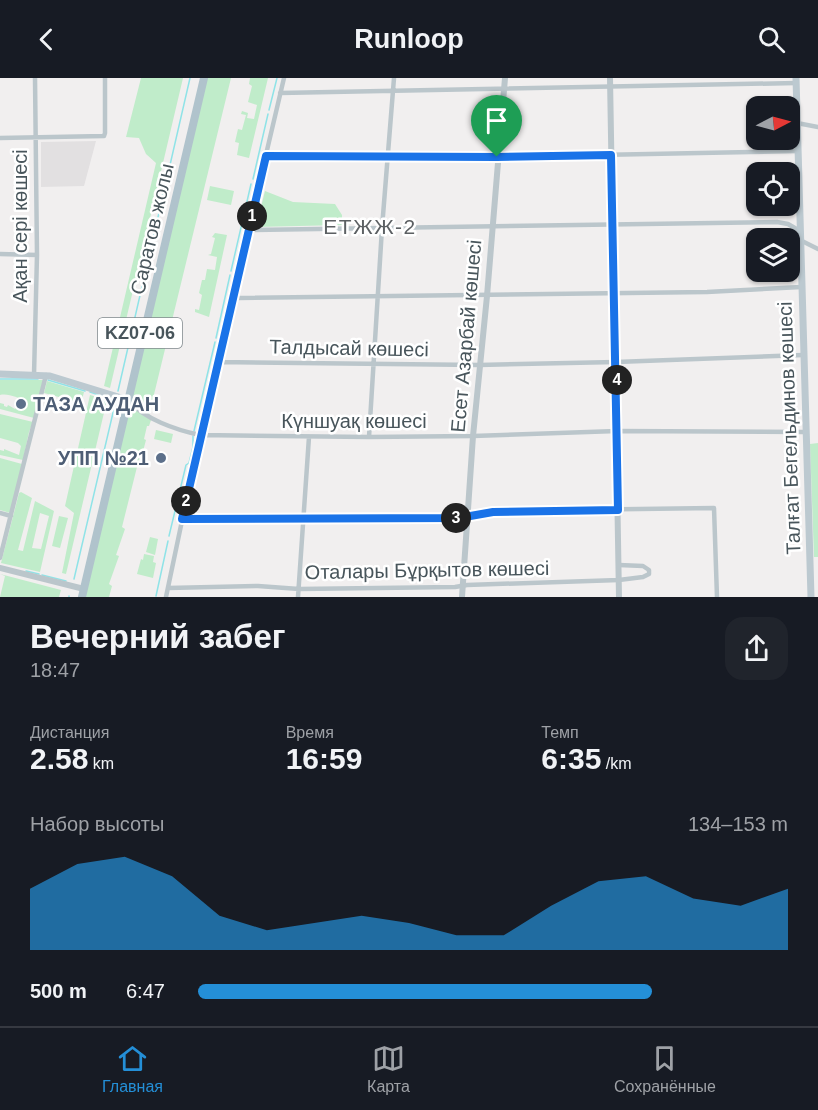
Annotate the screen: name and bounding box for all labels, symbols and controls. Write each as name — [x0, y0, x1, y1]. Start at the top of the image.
icon: back — [30, 23, 63, 56]
icon: search — [755, 23, 788, 56]
text: Runloop — [354, 24, 464, 54]
pin — [471, 95, 522, 157]
north arrow — [746, 96, 800, 150]
map controls — [746, 96, 800, 282]
icon: arrive — [480, 104, 513, 137]
street label: Ақан сері көшесі — [9, 149, 31, 303]
street label: Саратов жолы — [126, 161, 178, 297]
button: locate — [746, 162, 800, 216]
pin: 1 — [237, 201, 267, 231]
text: 1 — [248, 207, 256, 224]
district label: ЕТЖЖ-2 — [323, 215, 417, 238]
button: layers — [746, 228, 800, 282]
street label: Есет Азарбай көшесі — [447, 239, 485, 433]
street label: Талғат Бегельдинов көшесі — [774, 301, 804, 555]
road number: KZ07-06 — [98, 318, 182, 348]
street label: Талдысай көшесі — [269, 336, 429, 360]
pin: 4 — [602, 365, 632, 395]
text: 4 — [613, 371, 621, 388]
place label: ТАЗА АУДАН — [33, 393, 159, 415]
marker: ТАЗА АУДАН — [14, 397, 28, 411]
street label: Күншуақ көшесі — [281, 410, 427, 432]
place label: УПП №21 — [58, 447, 149, 469]
marker: УПП №21 — [154, 451, 168, 465]
pin: 2 — [171, 486, 201, 516]
text: 2 — [182, 492, 190, 509]
pin: 3 — [441, 503, 471, 533]
text: 3 — [452, 509, 460, 526]
street label: Оталары Бұрқытов көшесі — [305, 557, 549, 583]
button: share — [725, 617, 788, 680]
text: Вечерний забег — [30, 618, 286, 655]
text: 18:47 — [30, 659, 80, 681]
text: Дистанция — [30, 724, 109, 741]
text: Время — [286, 724, 334, 741]
text: Темп — [541, 724, 579, 741]
text: 2.58 — [30, 742, 88, 775]
text: 16:59 — [286, 742, 362, 775]
text: 6:35 — [541, 742, 601, 775]
text: km — [88, 755, 114, 772]
text: /km — [601, 755, 632, 772]
text: Набор высоты — [30, 813, 164, 835]
text: 134–153 m — [688, 813, 788, 835]
text: 500 m — [30, 980, 87, 1002]
text: 6:47 — [126, 980, 165, 1002]
tab: Главная — [102, 1042, 163, 1096]
tab: Карта — [367, 1042, 410, 1096]
tab: Сохранённые — [614, 1042, 716, 1096]

